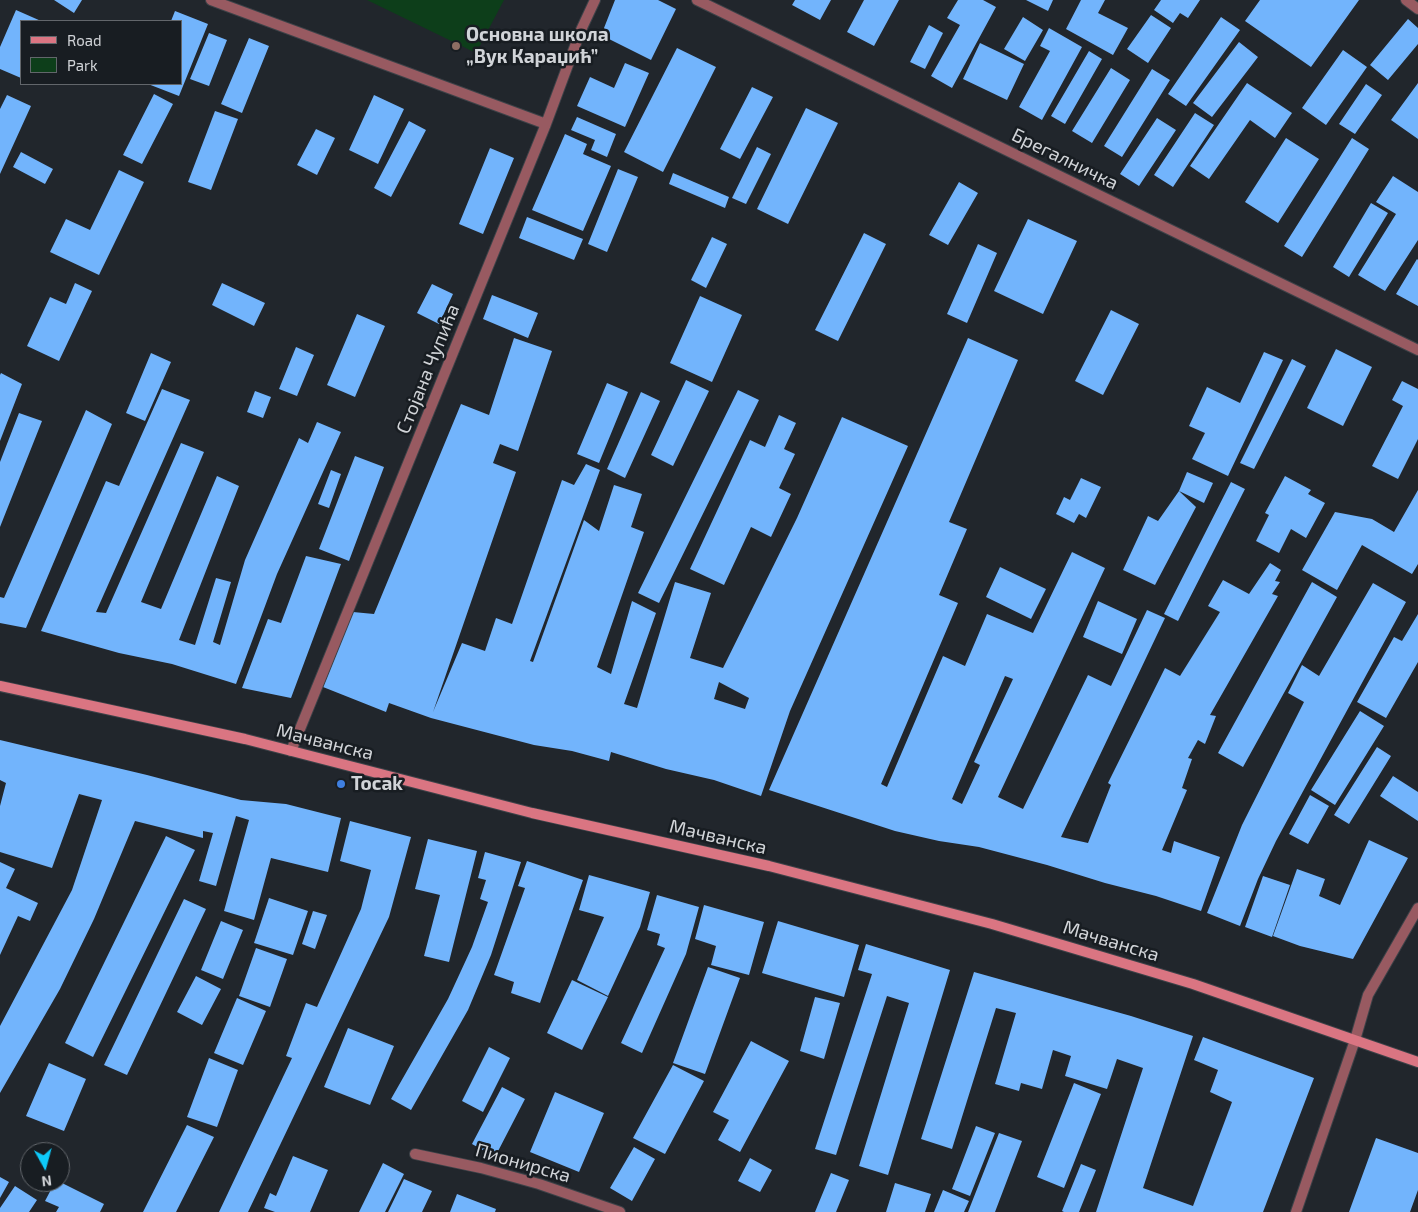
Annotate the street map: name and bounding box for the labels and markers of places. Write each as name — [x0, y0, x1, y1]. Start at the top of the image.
place label: Основна школа „Вук Караџић” — [466, 24, 609, 68]
marker: Основна школа „Вук Караџић” — [450, 40, 462, 52]
place label: Tocak — [351, 773, 403, 795]
marker: Tocak — [335, 778, 347, 790]

